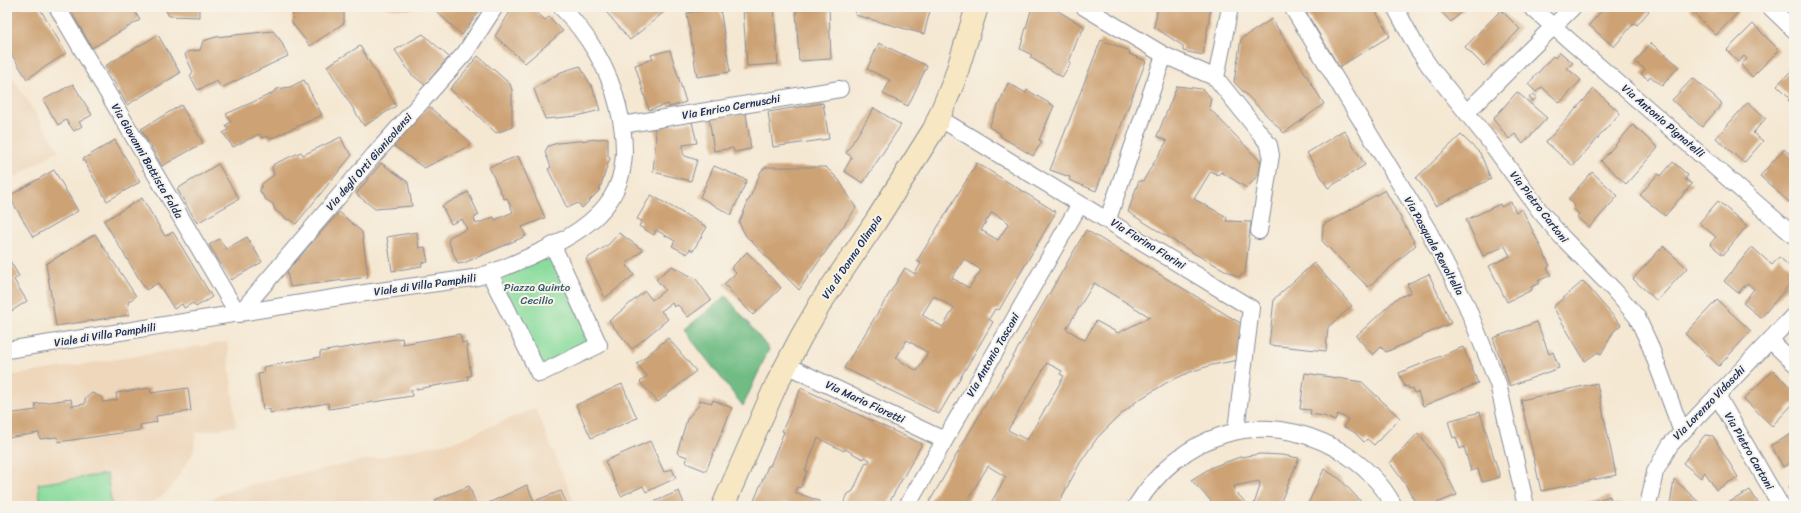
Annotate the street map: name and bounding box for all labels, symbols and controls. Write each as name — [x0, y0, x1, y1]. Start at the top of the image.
street label: Via Antonio Pignatelli — [1617, 79, 1710, 163]
street label: Via Enrico Cernuschi — [681, 89, 782, 125]
street label: Via Giovanni Battista Falda — [106, 100, 188, 223]
street label: Via degli Orti Gianicolensi — [321, 108, 418, 215]
street label: Via Pietro Cartoni — [1505, 167, 1574, 248]
street label: Via Pasquale Revoltella — [1399, 193, 1469, 299]
street label: Via di Donna Olimpia — [817, 211, 888, 303]
street label: Via Fiorino Fiorini — [1107, 213, 1190, 275]
street label: Viale di Villa Pamphili — [373, 268, 478, 302]
park label: Piazza Quinto Cecilio — [504, 278, 571, 310]
street label: Via Antonio Toscani — [961, 309, 1025, 401]
street label: Viale di Villa Pamphili — [53, 317, 158, 352]
street label: Via Lorenzo Vidaschi — [1668, 361, 1750, 445]
street label: Via Mario Fioretti — [822, 375, 909, 429]
street label: Via Pietro Cartoni — [1719, 409, 1779, 494]

